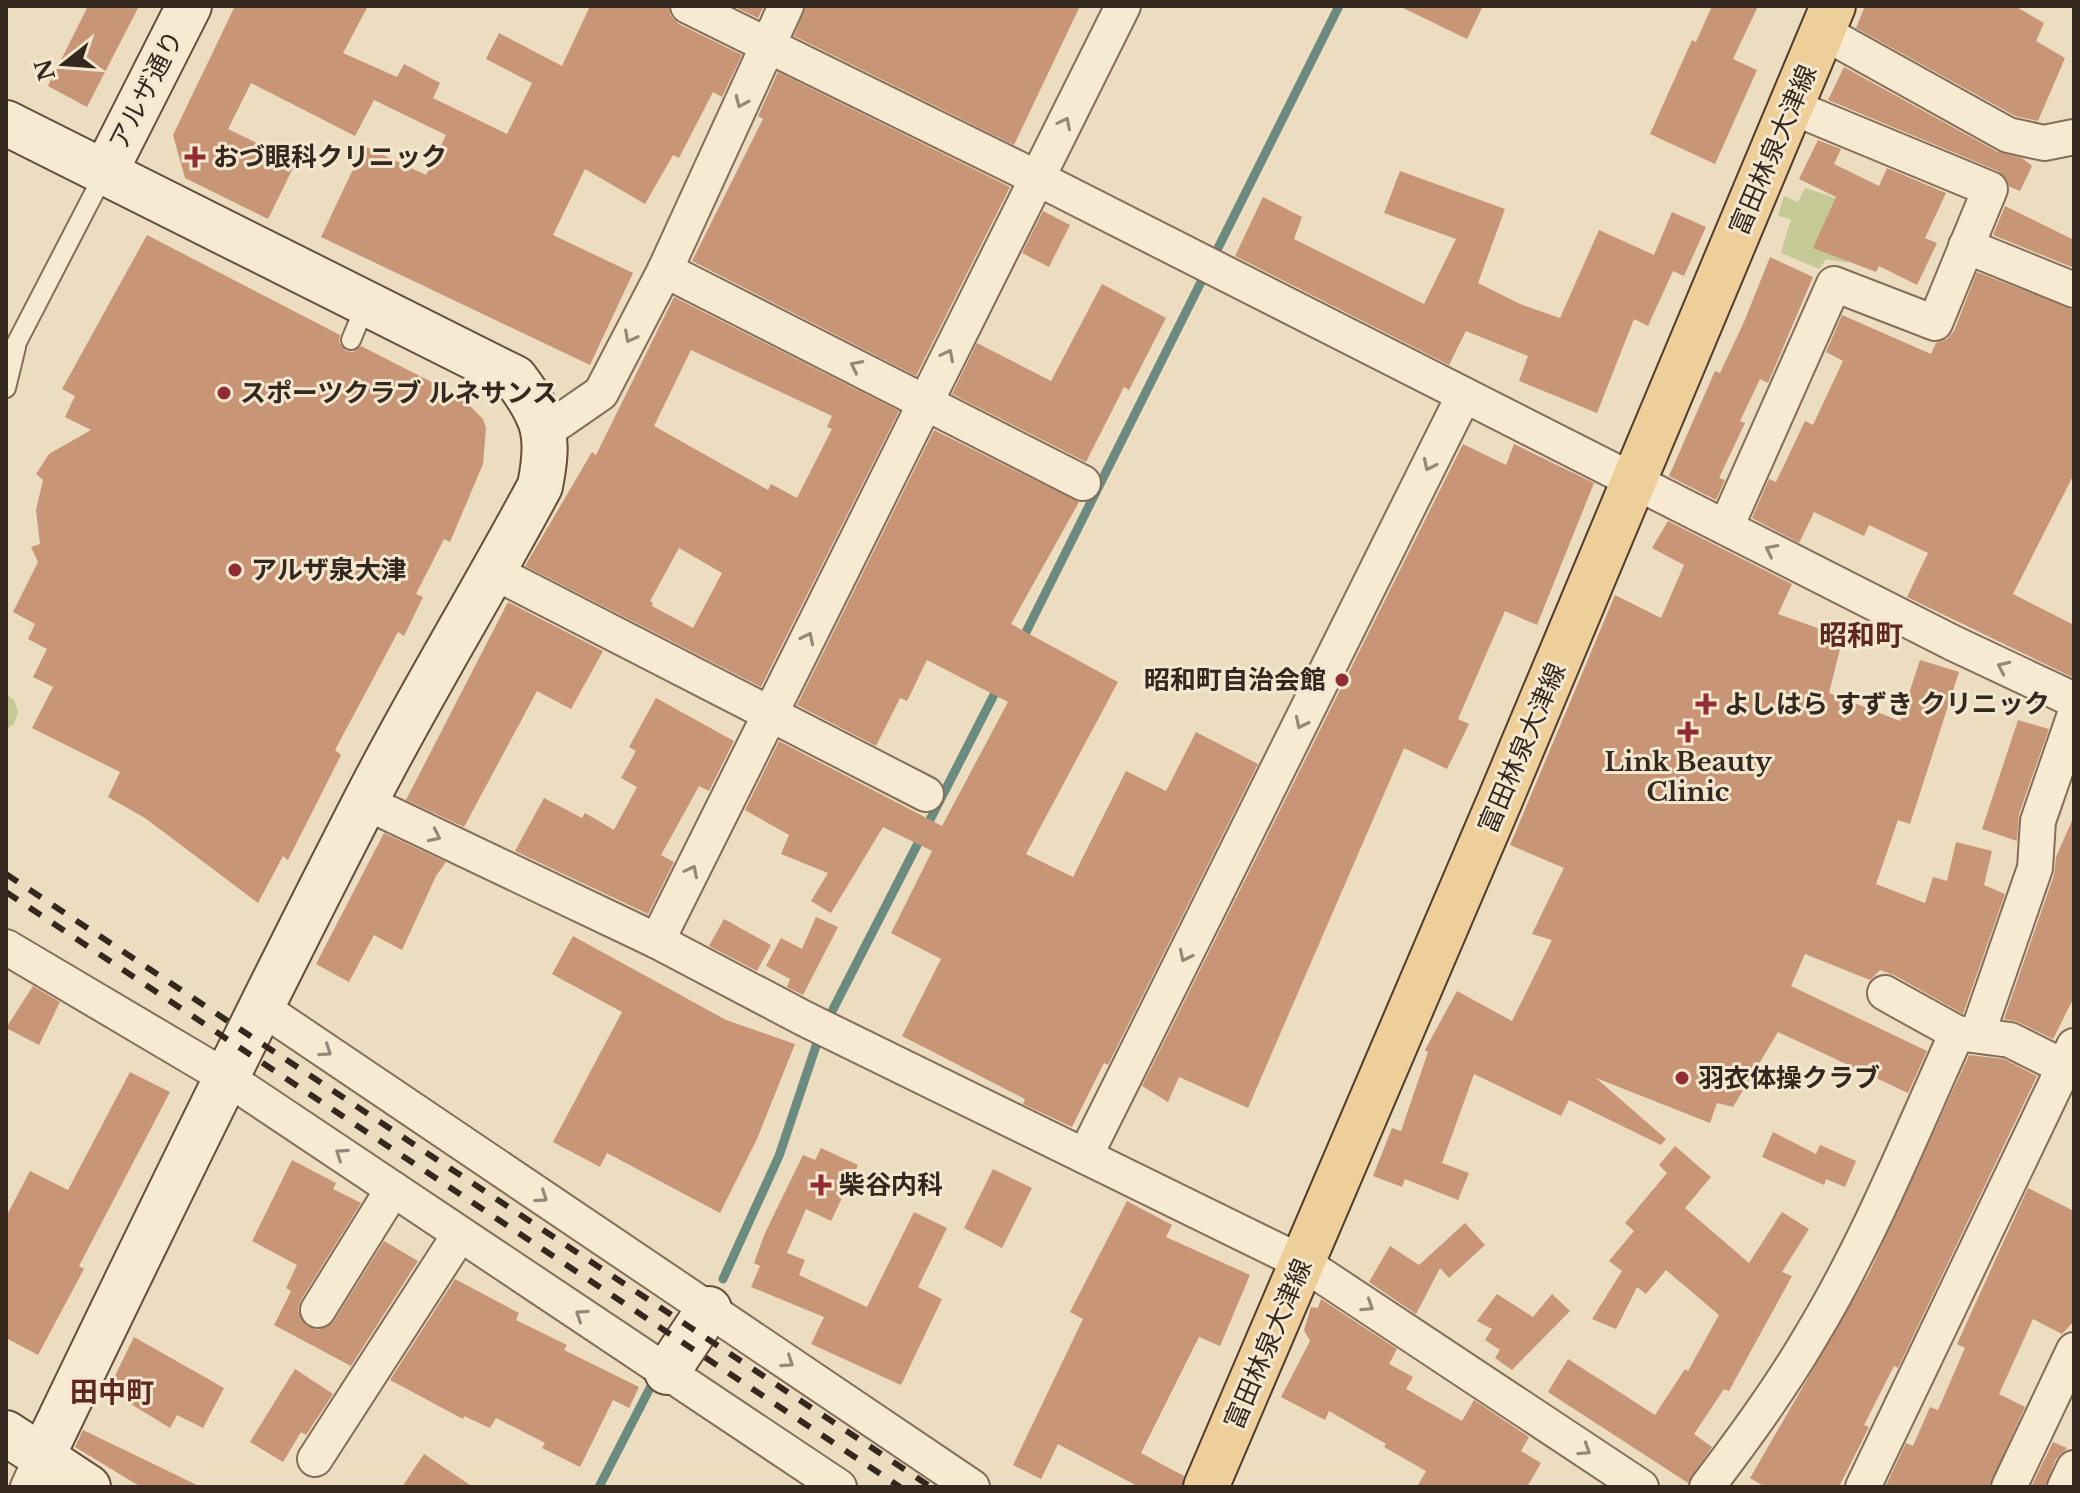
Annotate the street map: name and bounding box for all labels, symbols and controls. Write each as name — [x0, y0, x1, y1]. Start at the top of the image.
north arrow — [24, 24, 104, 104]
street label: アルザ通り — [102, 25, 190, 155]
text: N — [29, 56, 61, 84]
street label: 富田林泉大津線 — [1723, 60, 1823, 240]
one-way arrow — [735, 94, 751, 109]
one-way arrow — [1055, 116, 1070, 131]
place label: おづ眼科クリニック — [213, 141, 447, 173]
marker: おづ眼科クリニック — [184, 146, 206, 168]
one-way arrow — [625, 329, 640, 344]
one-way arrow — [939, 349, 954, 364]
one-way arrow — [849, 360, 864, 376]
place label: スポーツクラブ ルネサンス — [240, 377, 558, 409]
marker: スポーツクラブ ルネサンス — [215, 384, 233, 402]
one-way arrow — [1423, 457, 1439, 472]
one-way arrow — [1765, 544, 1780, 559]
place label: アルザ泉大津 — [251, 554, 407, 586]
marker: アルザ泉大津 — [226, 561, 244, 579]
district label: 昭和町 — [1819, 618, 1903, 653]
one-way arrow — [798, 632, 814, 647]
street label: 富田林泉大津線 — [1472, 658, 1572, 838]
one-way arrow — [1997, 661, 2012, 677]
place label: 昭和町自治会館 — [1144, 664, 1326, 696]
marker: 昭和町自治会館 — [1333, 671, 1351, 689]
place label: よしはら すずき クリニック — [1724, 688, 2050, 720]
marker: よしはら すずき クリニック — [1695, 693, 1717, 715]
one-way arrow — [1295, 715, 1311, 729]
marker: Link Beauty Clinic — [1677, 721, 1699, 743]
place label: Link Beauty Clinic — [1604, 746, 1772, 808]
one-way arrow — [427, 826, 442, 842]
one-way arrow — [682, 865, 697, 880]
one-way arrow — [1179, 947, 1195, 962]
one-way arrow — [318, 1042, 332, 1057]
place label: 羽衣体操クラブ — [1698, 1062, 1880, 1094]
marker: 羽衣体操クラブ — [1673, 1069, 1691, 1087]
one-way arrow — [336, 1149, 350, 1164]
place label: 柴谷内科 — [839, 1169, 943, 1201]
marker: 柴谷内科 — [810, 1174, 832, 1196]
one-way arrow — [533, 1187, 548, 1202]
street label: 富田林泉大津線 — [1218, 1254, 1318, 1434]
one-way arrow — [1359, 1296, 1373, 1311]
one-way arrow — [575, 1309, 589, 1324]
one-way arrow — [779, 1352, 793, 1367]
district label: 田中町 — [70, 1375, 154, 1410]
one-way arrow — [1576, 1440, 1590, 1455]

